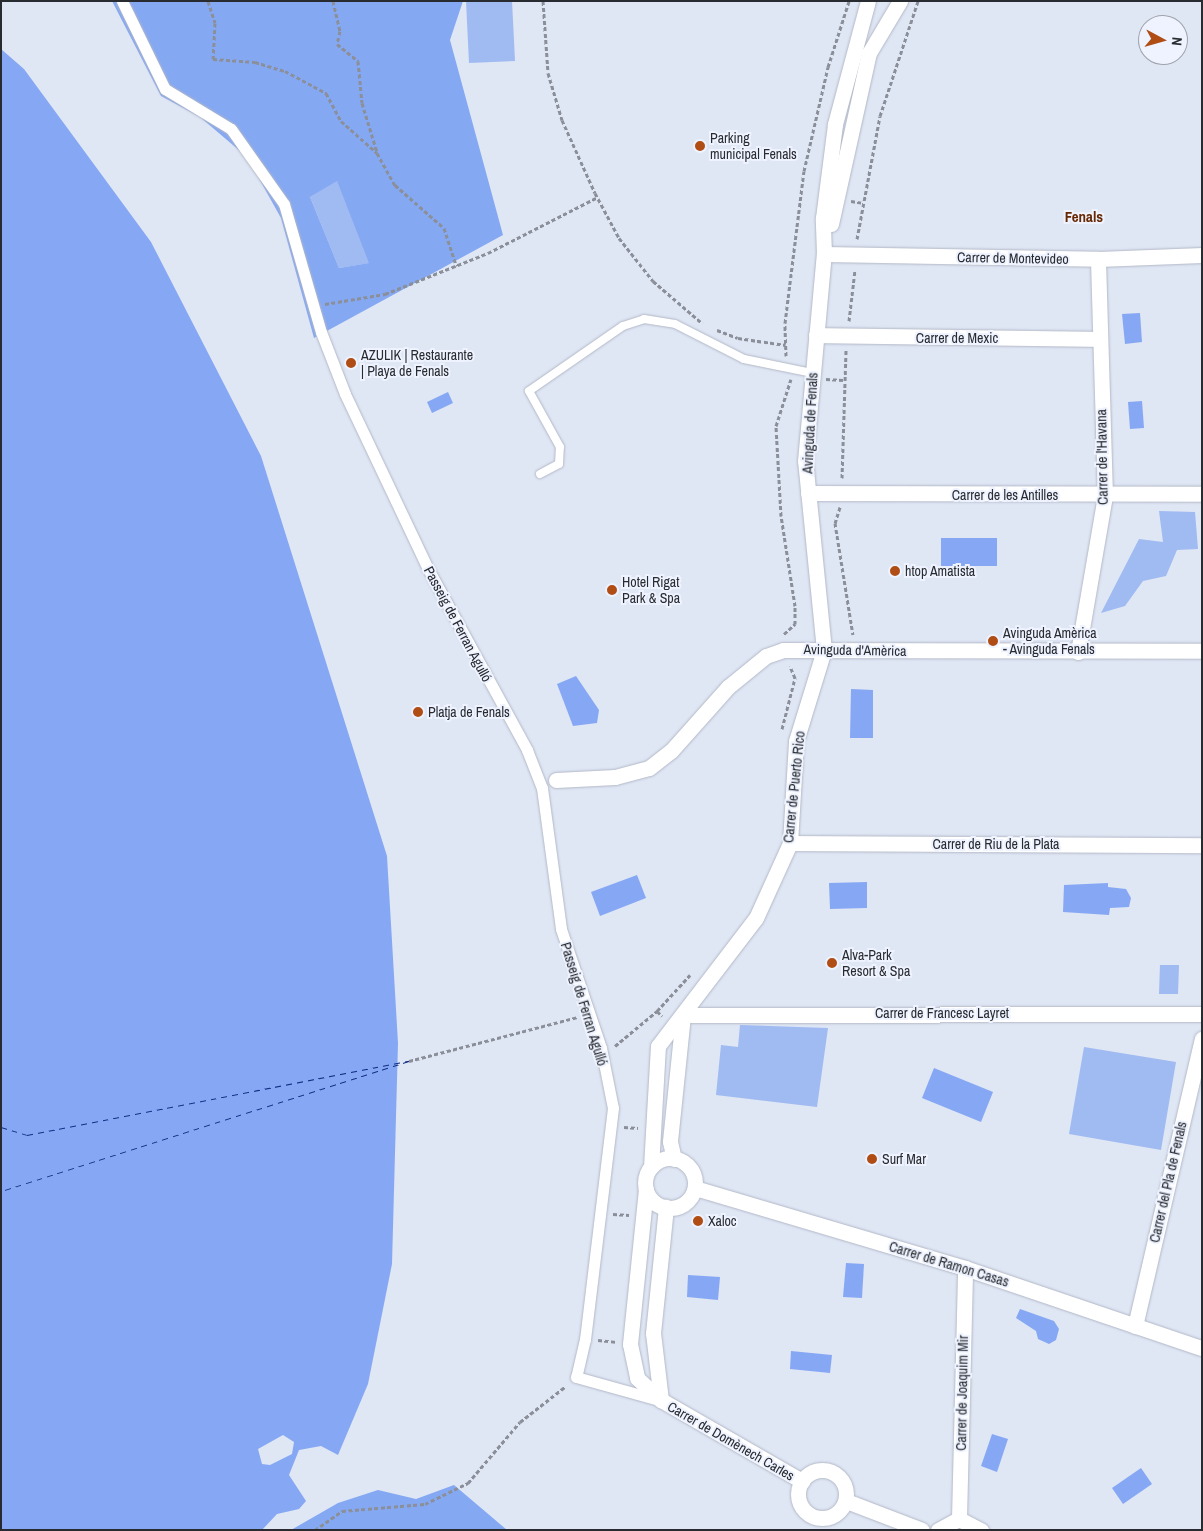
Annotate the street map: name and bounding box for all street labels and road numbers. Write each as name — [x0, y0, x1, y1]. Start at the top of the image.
street label: Carrer de Montevideo — [957, 249, 1069, 267]
street label: Carrer de Mexic — [916, 330, 998, 346]
street label: Avinguda de Fenals — [799, 372, 821, 474]
street label: Carrer de l'Havana — [1093, 409, 1111, 505]
street label: Carrer de les Antilles — [951, 487, 1059, 503]
street label: Passeig de Ferran Agulló — [420, 563, 496, 685]
street label: Avinguda d'Amèrica — [803, 641, 907, 659]
street label: Carrer de Puerto Rico — [780, 730, 808, 844]
street label: Carrer de Riu de la Plata — [933, 836, 1059, 852]
street label: Passeig de Ferran Agulló — [557, 940, 611, 1068]
street label: Carrer de Francesc Layret — [875, 1005, 1009, 1021]
street label: Carrer del Pla de Fenals — [1146, 1120, 1190, 1244]
street label: Carrer de Ramon Casas — [887, 1238, 1011, 1290]
street label: Carrer de Joaquim Mir — [953, 1335, 971, 1451]
street label: Carrer de Domènech Carles — [665, 1398, 797, 1484]

